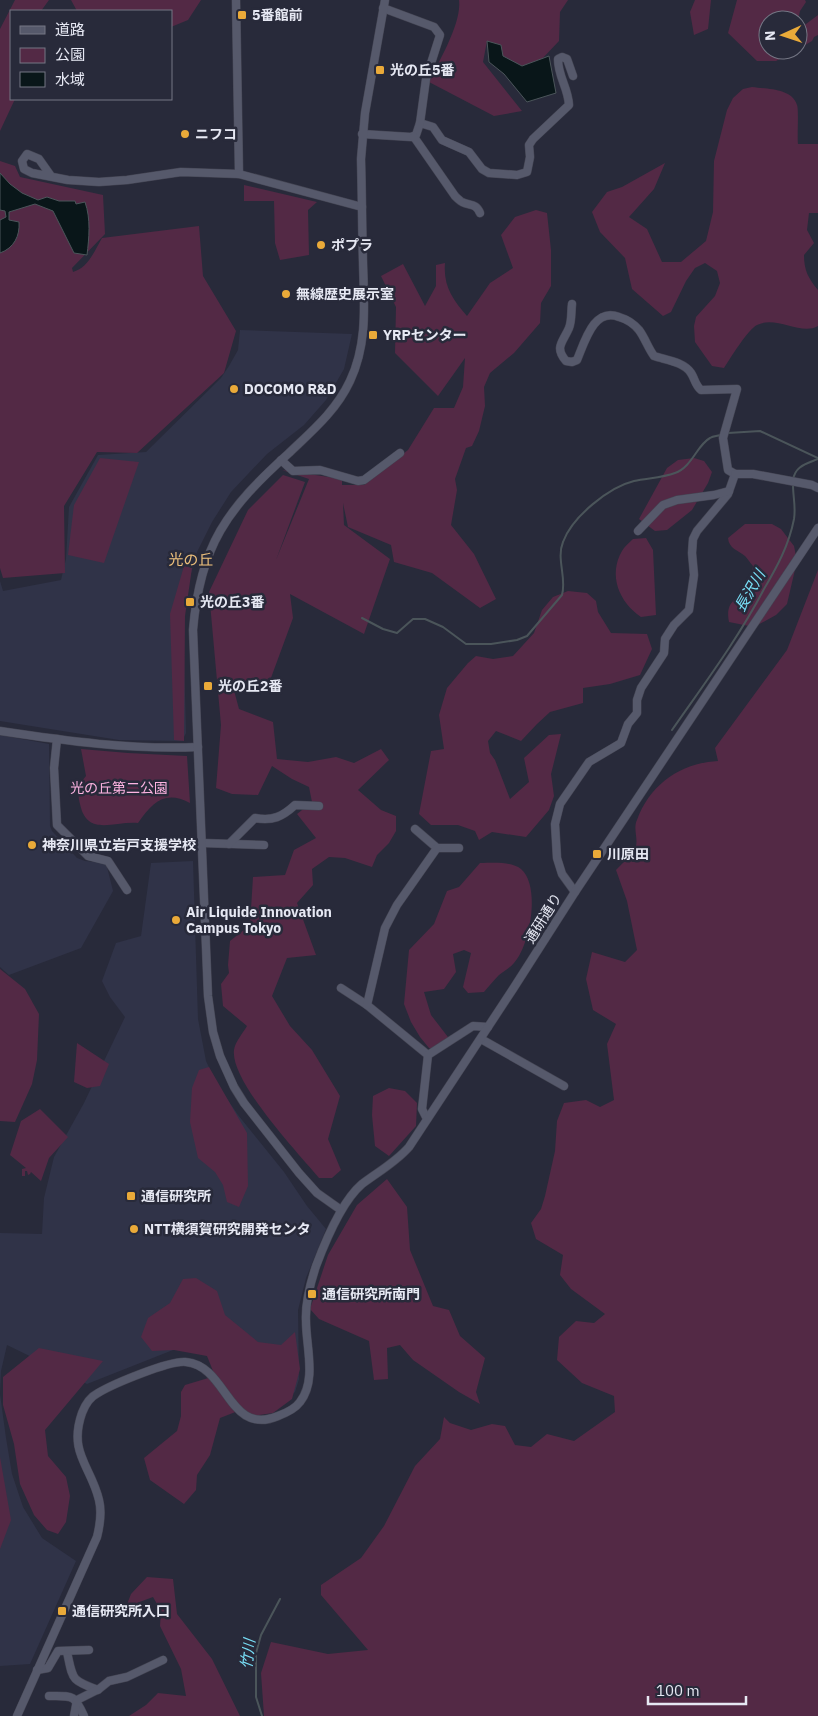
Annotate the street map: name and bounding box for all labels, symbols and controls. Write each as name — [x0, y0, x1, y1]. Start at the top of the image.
place label: 5番館前 — [252, 6, 302, 24]
marker: 5番館前 — [236, 9, 248, 21]
legend — [10, 10, 172, 100]
north arrow — [758, 10, 808, 60]
text: 道路 — [55, 20, 85, 39]
text: N — [761, 30, 779, 41]
text: 公園 — [55, 45, 85, 64]
place label: 光の丘5番 — [390, 61, 454, 79]
marker: 光の丘5番 — [374, 64, 386, 76]
text: 水域 — [55, 70, 85, 89]
place label: ニフコ — [195, 125, 237, 143]
marker: ニフコ — [179, 128, 191, 140]
place label: ポプラ — [331, 236, 373, 254]
marker: ポプラ — [315, 239, 327, 251]
place label: 無線歴史展示室 — [296, 285, 394, 303]
marker: 無線歴史展示室 — [280, 288, 292, 300]
place label: YRPセンター — [383, 326, 467, 344]
marker: YRPセンター — [367, 329, 379, 341]
place label: DOCOMO R&D — [244, 380, 337, 398]
marker: DOCOMO R&D — [228, 383, 240, 395]
district label: 光の丘 — [168, 550, 214, 569]
water label: 長沢川 — [730, 565, 770, 615]
place label: 光の丘3番 — [200, 593, 264, 611]
marker: 光の丘3番 — [184, 596, 196, 608]
place label: 光の丘2番 — [218, 677, 282, 695]
marker: 光の丘2番 — [202, 680, 214, 692]
park label: 光の丘第二公園 — [70, 779, 168, 797]
place label: 神奈川県立岩戸支援学校 — [42, 836, 196, 854]
marker: 神奈川県立岩戸支援学校 — [26, 839, 38, 851]
place label: 川原田 — [607, 845, 649, 863]
marker: 川原田 — [591, 848, 603, 860]
street label: 通研通り — [521, 889, 565, 947]
place label: Air Liquide Innovation Campus Tokyo — [186, 903, 332, 937]
marker: Air Liquide Innovation Campus Tokyo — [170, 914, 182, 926]
place label: 通信研究所 — [141, 1187, 211, 1205]
marker: 通信研究所 — [125, 1190, 137, 1202]
place label: NTT横須賀研究開発センタ — [144, 1220, 311, 1238]
marker: NTT横須賀研究開発センタ — [128, 1223, 140, 1235]
place label: 通信研究所南門 — [322, 1285, 420, 1303]
marker: 通信研究所南門 — [306, 1288, 318, 1300]
place label: 通信研究所入口 — [72, 1602, 170, 1620]
marker: 通信研究所入口 — [56, 1605, 68, 1617]
water label: 竹川 — [236, 1636, 259, 1670]
scale bar — [648, 1674, 746, 1706]
text: 100 m — [656, 1681, 700, 1700]

